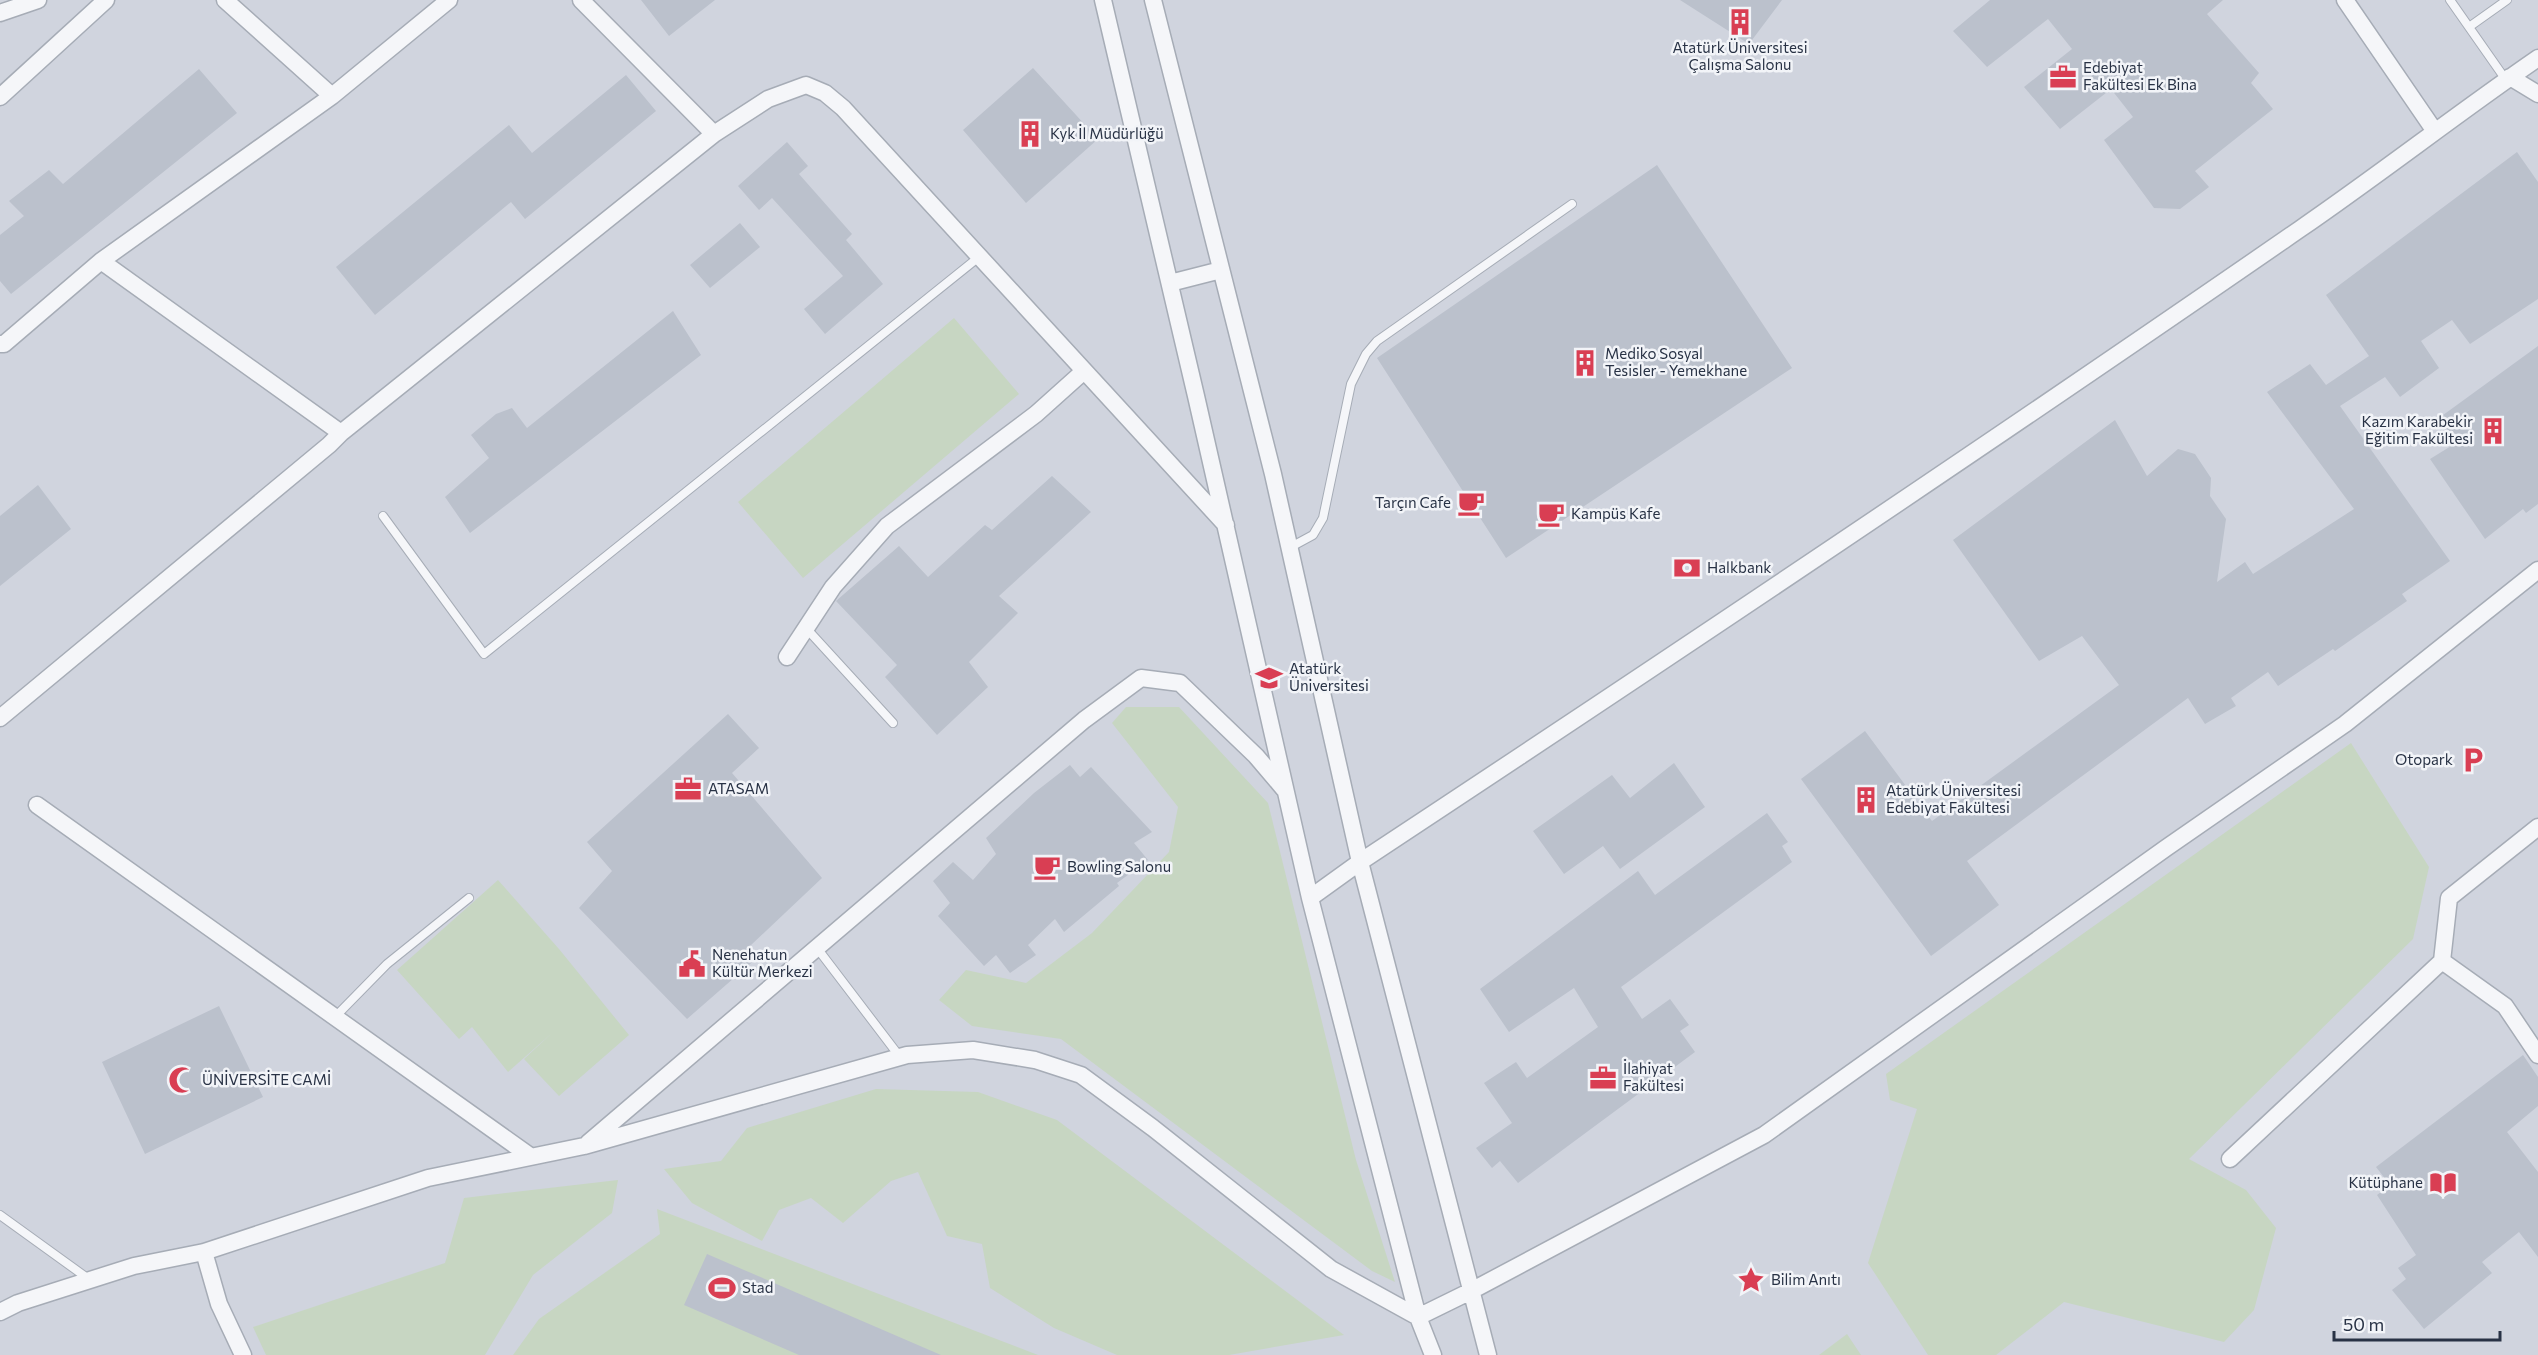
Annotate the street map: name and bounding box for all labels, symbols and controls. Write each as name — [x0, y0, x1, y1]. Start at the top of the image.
building icon: Atatürk Üniversitesi Çalışma Salonu — [1725, 7, 1755, 37]
place label: Atatürk Üniversitesi Çalışma Salonu — [1672, 38, 1808, 73]
place label: Edebiyat Fakültesi Ek Bina — [2083, 58, 2197, 93]
office icon: Edebiyat Fakültesi Ek Bina — [2048, 62, 2078, 92]
building icon: Kyk İl Müdürlüğü — [1015, 119, 1045, 149]
place label: Kyk İl Müdürlüğü — [1050, 124, 1164, 142]
place label: Mediko Sosyal Tesisler - Yemekhane — [1605, 344, 1747, 379]
building icon: Mediko Sosyal Tesisler - Yemekhane — [1570, 348, 1600, 378]
place label: Kazım Karabekir Eğitim Fakültesi — [2361, 412, 2473, 447]
building icon: Kazım Karabekir Eğitim Fakültesi — [2478, 416, 2508, 446]
cafe icon: Tarçın Cafe — [1456, 488, 1486, 518]
place label: Tarçın Cafe — [1375, 493, 1451, 511]
cafe icon: Kampüs Kafe — [1536, 499, 1566, 529]
place label: Kampüs Kafe — [1571, 504, 1660, 522]
bank icon: Halkbank — [1672, 553, 1702, 583]
place label: Halkbank — [1707, 558, 1771, 576]
place label: Atatürk Üniversitesi — [1289, 659, 1369, 694]
school or university icon: Atatürk Üniversitesi — [1254, 663, 1284, 693]
parking icon: Otopark — [2458, 745, 2488, 775]
place label: Otopark — [2395, 750, 2453, 768]
office icon: ATASAM — [673, 774, 703, 804]
place label: ATASAM — [708, 779, 769, 797]
place label: Atatürk Üniversitesi Edebiyat Fakültesi — [1886, 781, 2021, 816]
building icon: Atatürk Üniversitesi Edebiyat Fakültesi — [1851, 785, 1881, 815]
cafe icon: Bowling Salonu — [1032, 852, 1062, 882]
place label: Bowling Salonu — [1067, 857, 1171, 875]
place label: Nenehatun Kültür Merkezi — [712, 945, 813, 980]
public building icon: Nenehatun Kültür Merkezi — [677, 949, 707, 979]
place label: İlahiyat Fakültesi — [1623, 1059, 1684, 1094]
office icon: İlahiyat Fakültesi — [1588, 1063, 1618, 1093]
mosque icon: ÜNİVERSİTE CAMİ — [167, 1065, 197, 1095]
place label: ÜNİVERSİTE CAMİ — [202, 1070, 331, 1088]
library icon: Kütüphane — [2428, 1168, 2458, 1198]
place label: Kütüphane — [2348, 1173, 2423, 1191]
place icon: Bilim Anıtı — [1736, 1265, 1766, 1295]
place label: Bilim Anıtı — [1771, 1270, 1841, 1288]
sports icon: Stad — [707, 1273, 737, 1303]
place label: Stad — [742, 1278, 773, 1296]
scale bar — [2334, 1304, 2500, 1342]
text: 50 m — [2343, 1313, 2384, 1335]

